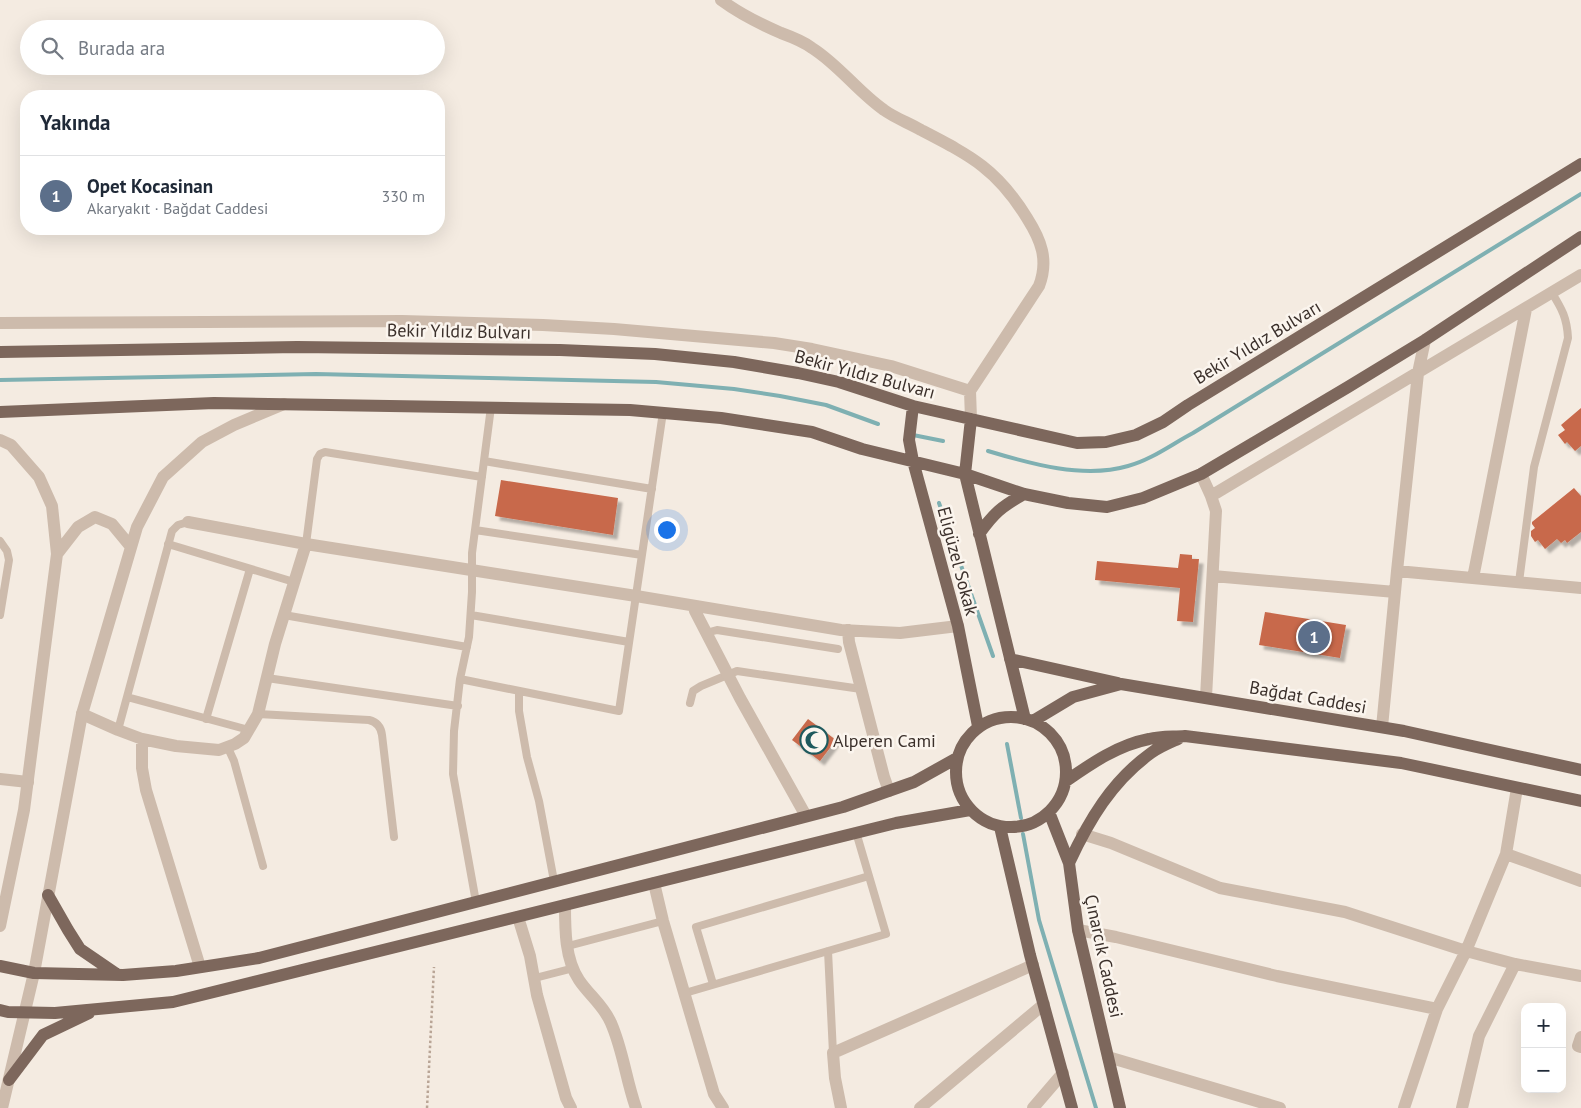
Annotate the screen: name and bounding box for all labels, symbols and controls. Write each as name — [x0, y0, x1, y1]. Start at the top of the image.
search box — [20, 20, 445, 75]
icon: search — [38, 34, 66, 62]
text: Burada ara — [78, 36, 165, 60]
text: Yakında — [40, 109, 110, 136]
text: Opet Kocasinan — [87, 174, 213, 198]
text: 1 — [51, 186, 61, 206]
text: 330 m — [382, 186, 425, 206]
text: Akaryakıt · Bağdat Caddesi — [87, 198, 268, 218]
street label: Bekir Yıldız Bulvarı — [1189, 295, 1325, 389]
street label: Bekir Yıldız Bulvarı — [387, 318, 531, 344]
street label: Bekir Yıldız Bulvarı — [792, 344, 938, 404]
street label: Eligüzel Sokak — [932, 504, 984, 618]
your location — [654, 517, 680, 543]
pin: 1 — [1298, 618, 1330, 656]
street label: Bağdat Caddesi — [1248, 675, 1368, 719]
mosque icon: Alperen Cami — [799, 725, 829, 755]
place label: Alperen Cami — [833, 729, 936, 752]
street label: Çınarcık Caddesi — [1080, 892, 1128, 1020]
map controls — [1521, 1003, 1566, 1093]
button: + — [1521, 1003, 1566, 1048]
button: − — [1521, 1048, 1566, 1093]

